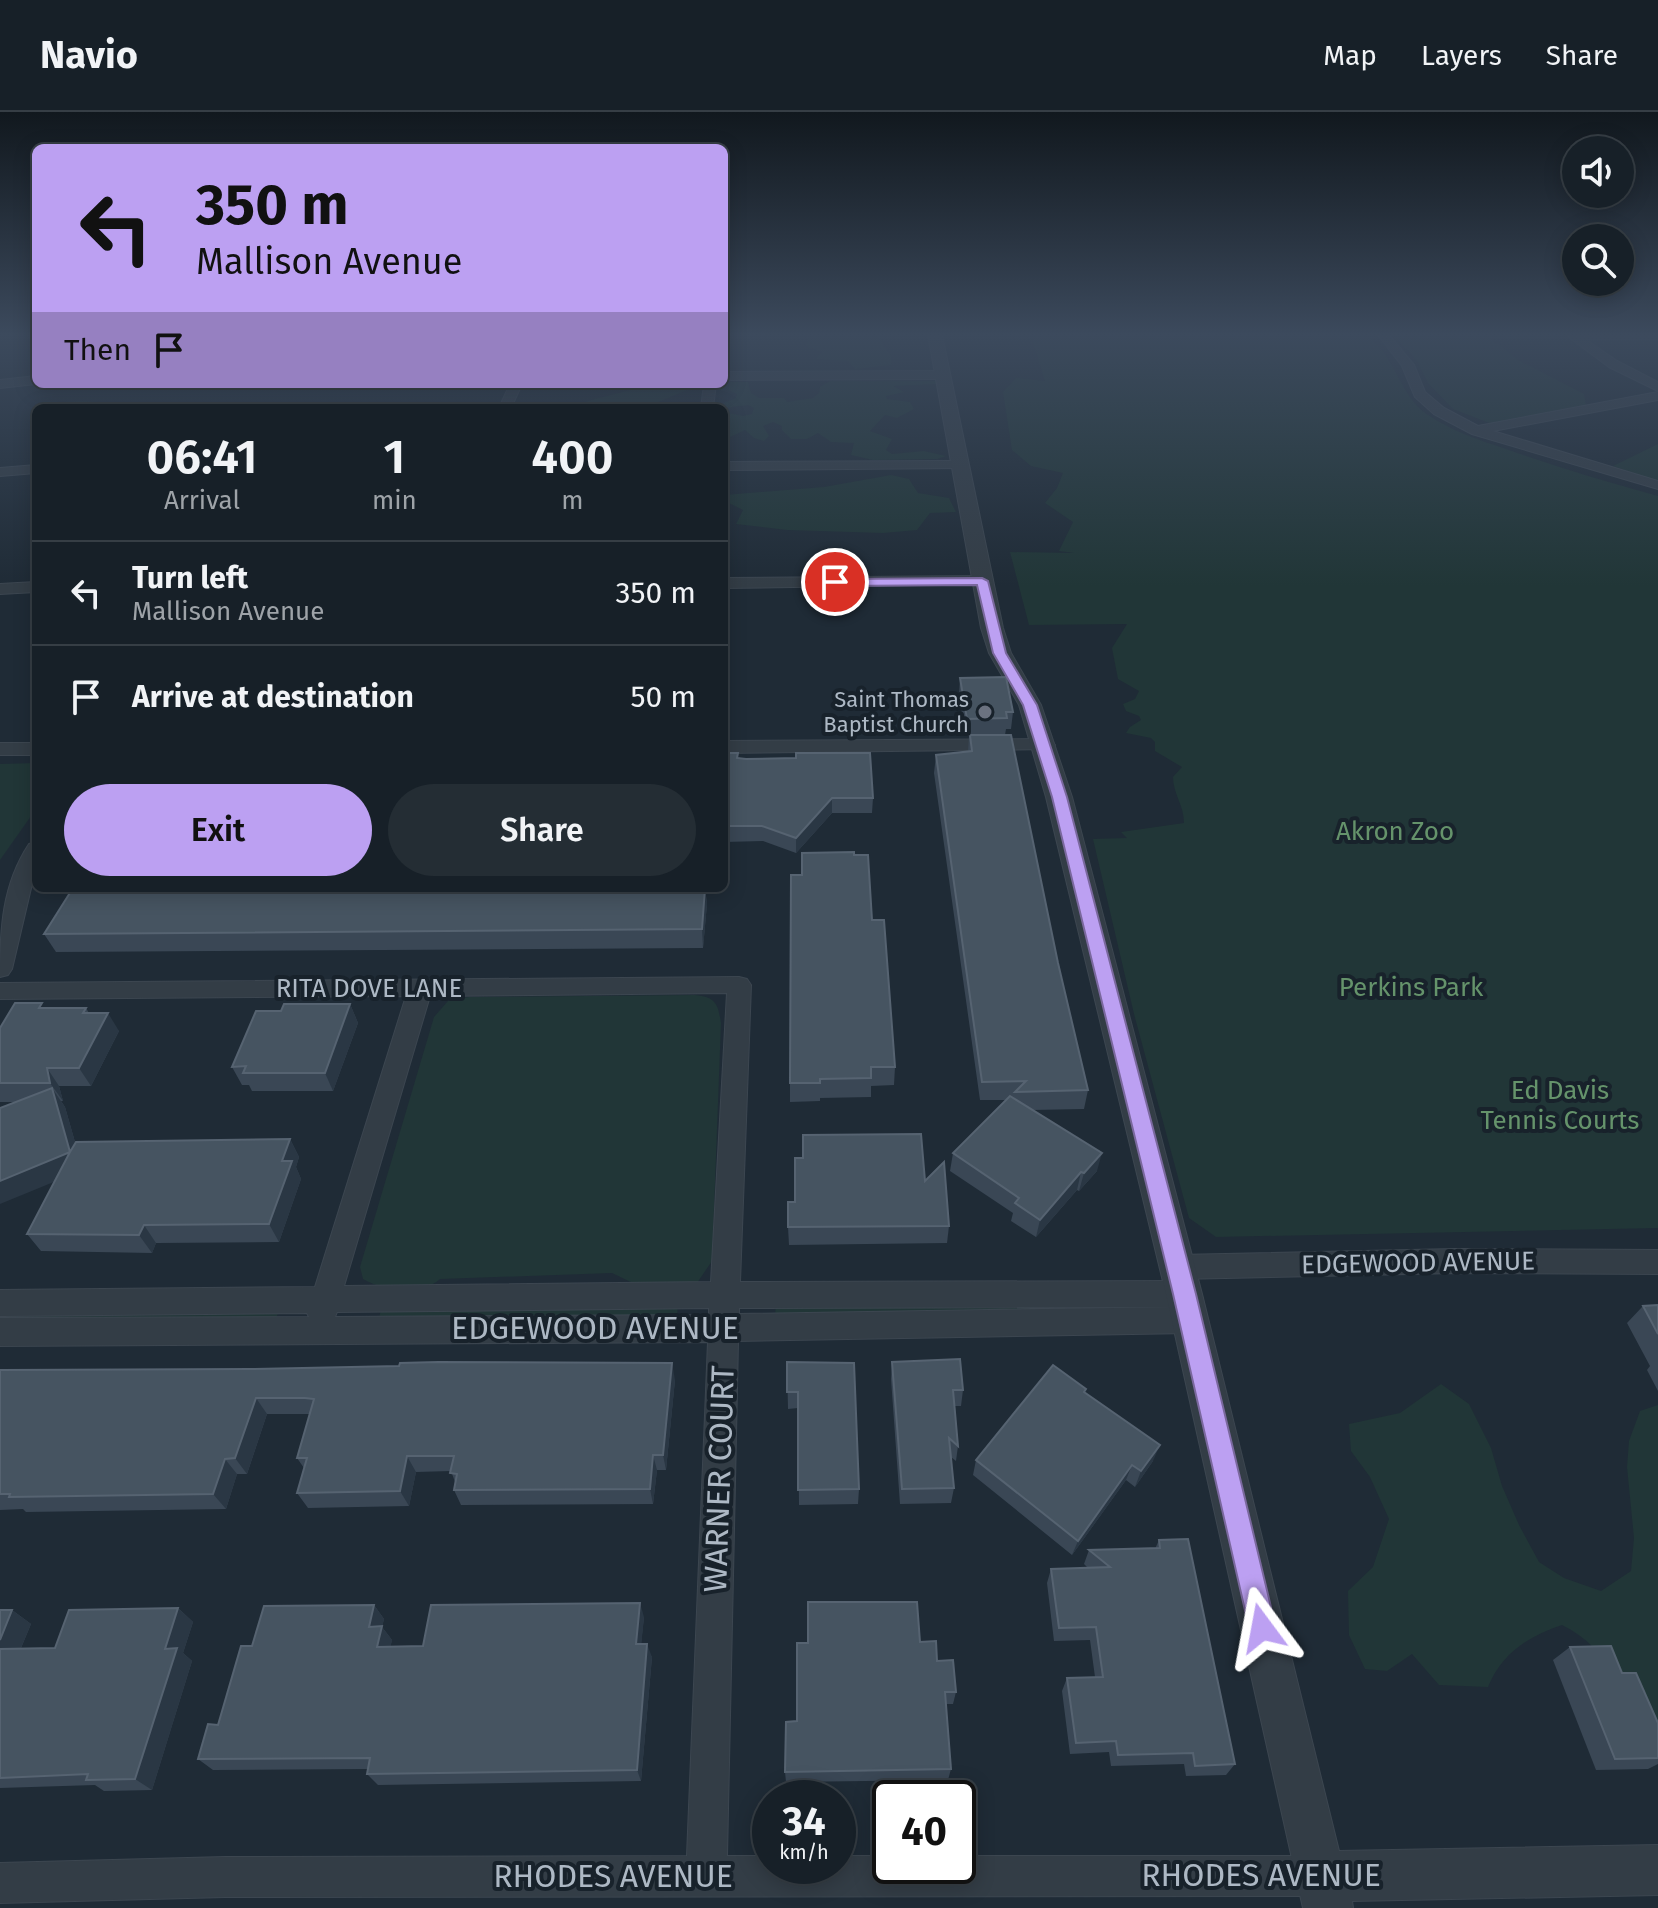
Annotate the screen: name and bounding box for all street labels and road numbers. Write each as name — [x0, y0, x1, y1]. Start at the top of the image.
street label: RITA DOVE LANE — [276, 973, 462, 1004]
street label: EDGEWOOD AVENUE — [1301, 1245, 1535, 1281]
street label: EDGEWOOD AVENUE — [451, 1309, 739, 1347]
street label: WARNER COURT — [696, 1365, 742, 1593]
street label: RHODES AVENUE — [1141, 1856, 1381, 1894]
street label: RHODES AVENUE — [493, 1857, 733, 1895]

